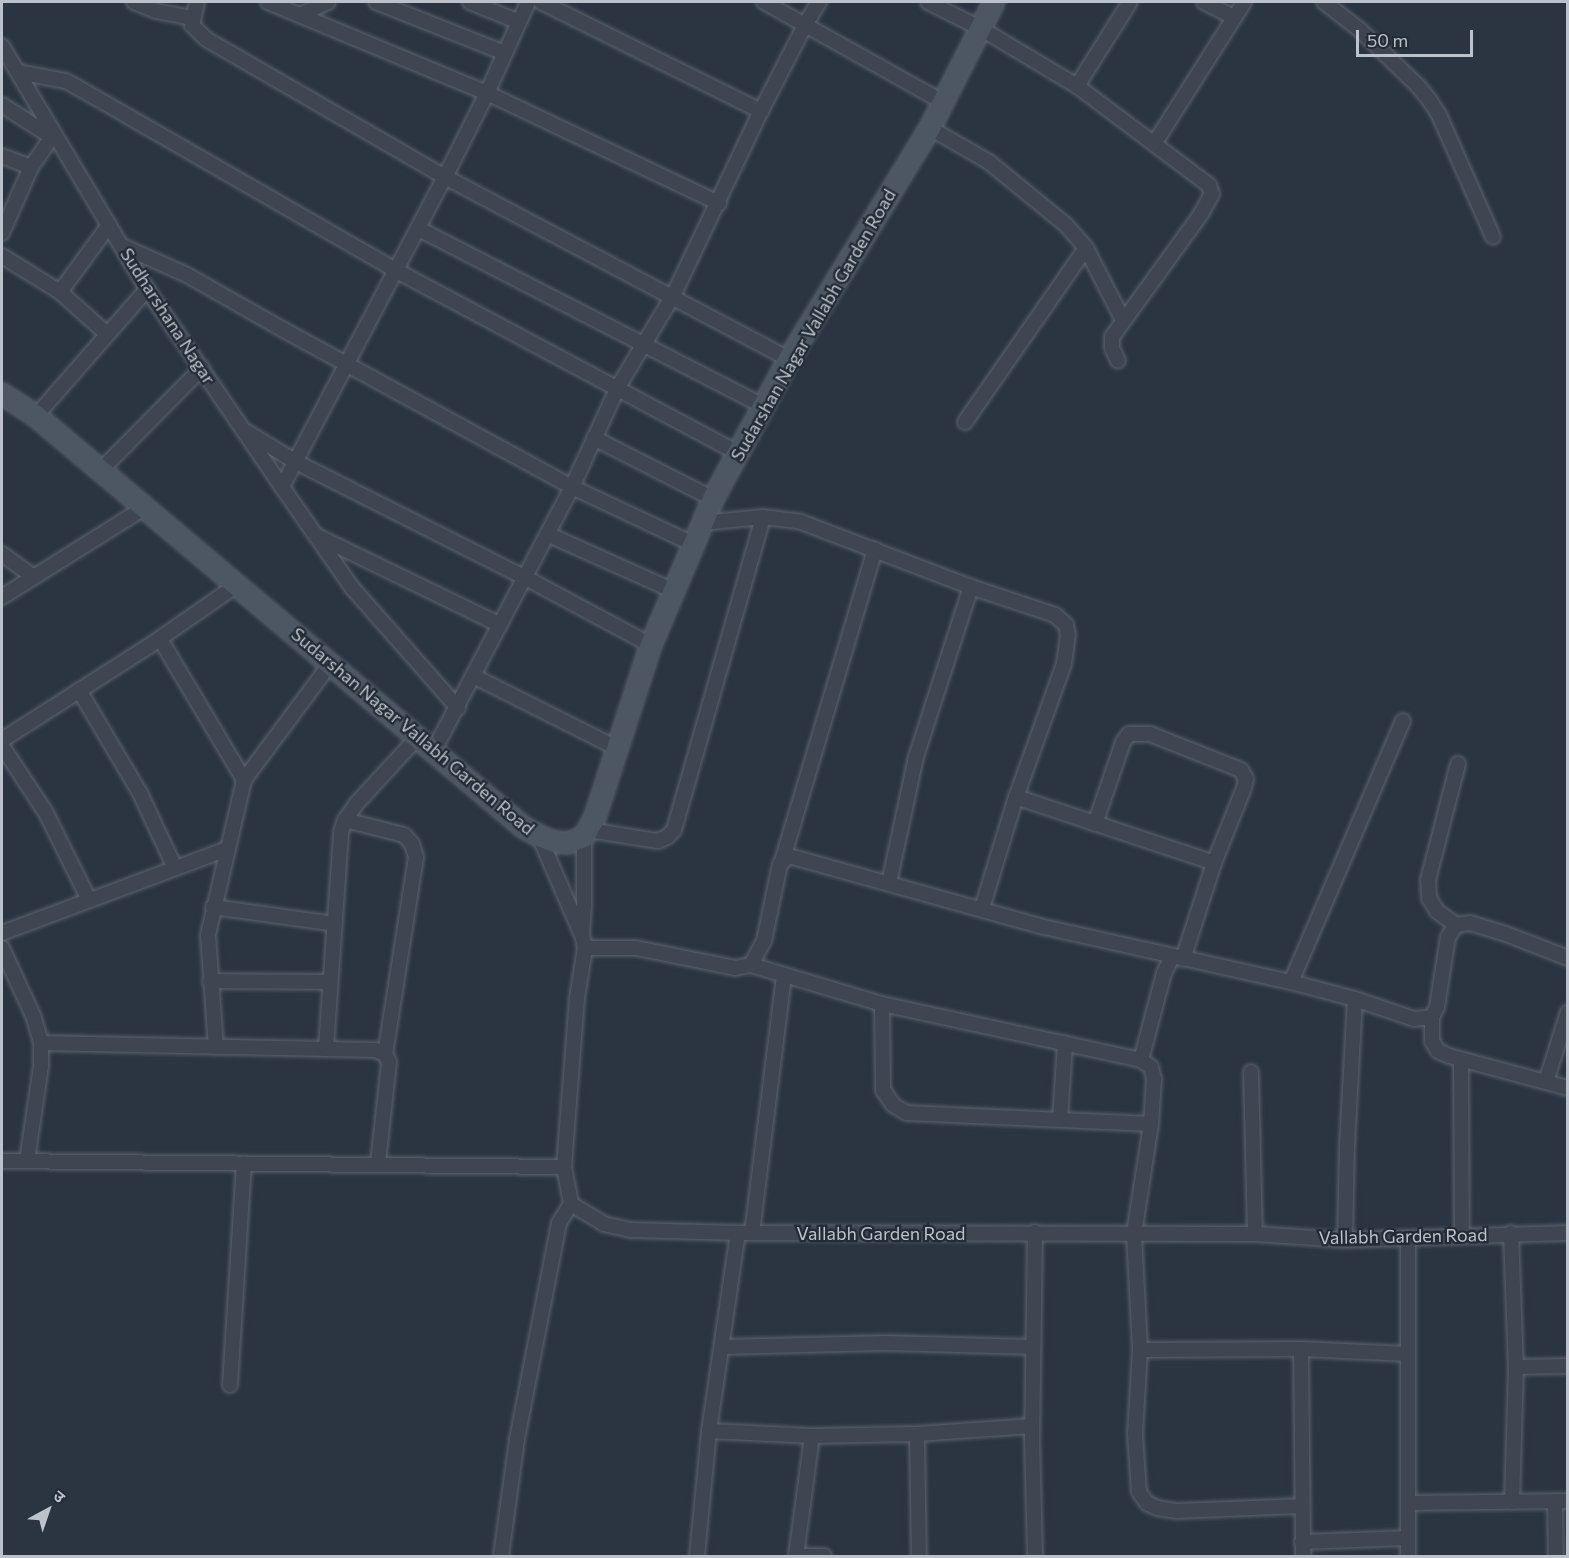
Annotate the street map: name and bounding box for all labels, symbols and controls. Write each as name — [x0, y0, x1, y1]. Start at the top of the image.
scale bar — [1359, 18, 1476, 56]
text: 50 m — [1367, 29, 1408, 51]
street label: Sudarshan Nagar Vallabh Garden Road — [726, 185, 900, 465]
street label: Sudharshana Nagar — [116, 244, 220, 388]
street label: Sudarshan Nagar Vallabh Garden Road — [287, 623, 539, 839]
street label: Vallabh Garden Road — [797, 1222, 965, 1244]
street label: Vallabh Garden Road — [1318, 1224, 1488, 1248]
north arrow — [18, 1480, 78, 1540]
text: उ — [50, 1486, 70, 1506]

